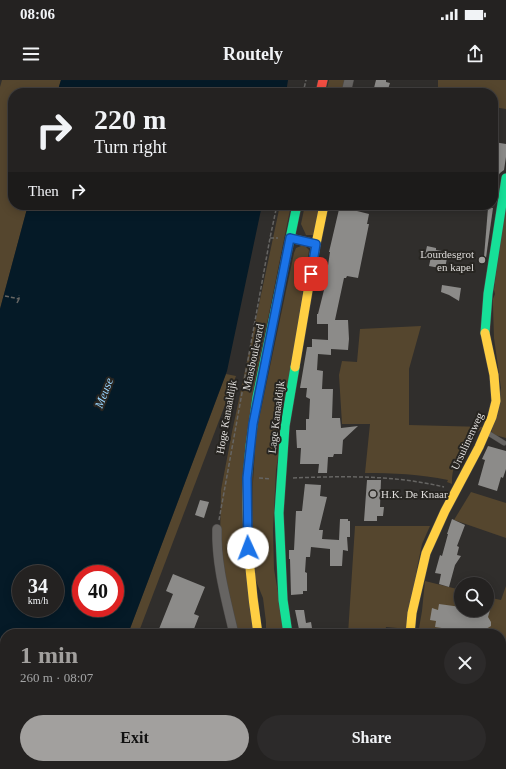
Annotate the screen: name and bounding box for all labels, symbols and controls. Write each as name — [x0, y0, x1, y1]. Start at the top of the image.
text: 08:06 — [20, 6, 55, 22]
icon: menu — [20, 43, 42, 65]
icon: share — [464, 43, 486, 65]
text: Routely — [223, 44, 283, 64]
icon: right — [28, 104, 80, 156]
text: 220 m — [94, 104, 166, 135]
text: Turn right — [94, 137, 167, 157]
icon: right — [67, 180, 89, 202]
text: Then — [28, 183, 59, 199]
place label: Lourdesgrot en kapel — [420, 248, 474, 273]
marker: Lourdesgrot en kapel — [477, 255, 487, 265]
pin — [294, 257, 328, 291]
icon: arrive — [300, 263, 322, 285]
street label: Maasboulevard — [240, 322, 266, 391]
water label: Meuse — [91, 375, 116, 411]
street label: Hoge Kanaaldijk — [214, 379, 238, 455]
street label: Lage Kanaaldijk — [266, 380, 286, 454]
street label: Ursulinenweg — [449, 410, 486, 472]
place label: H.K. De Knaar — [381, 488, 448, 500]
marker: H.K. De Knaar — [368, 489, 378, 499]
position arrow — [227, 527, 269, 569]
speed limit sign: 40 — [72, 565, 124, 617]
text: 34 — [28, 575, 48, 597]
map controls — [454, 577, 494, 617]
button: search — [454, 577, 494, 617]
text: km/h — [28, 595, 48, 606]
text: 1 min — [20, 642, 78, 668]
button: close — [444, 642, 486, 684]
text: 260 m · 08:07 — [20, 670, 93, 685]
button: Exit — [20, 715, 249, 761]
button: Share — [257, 715, 486, 761]

